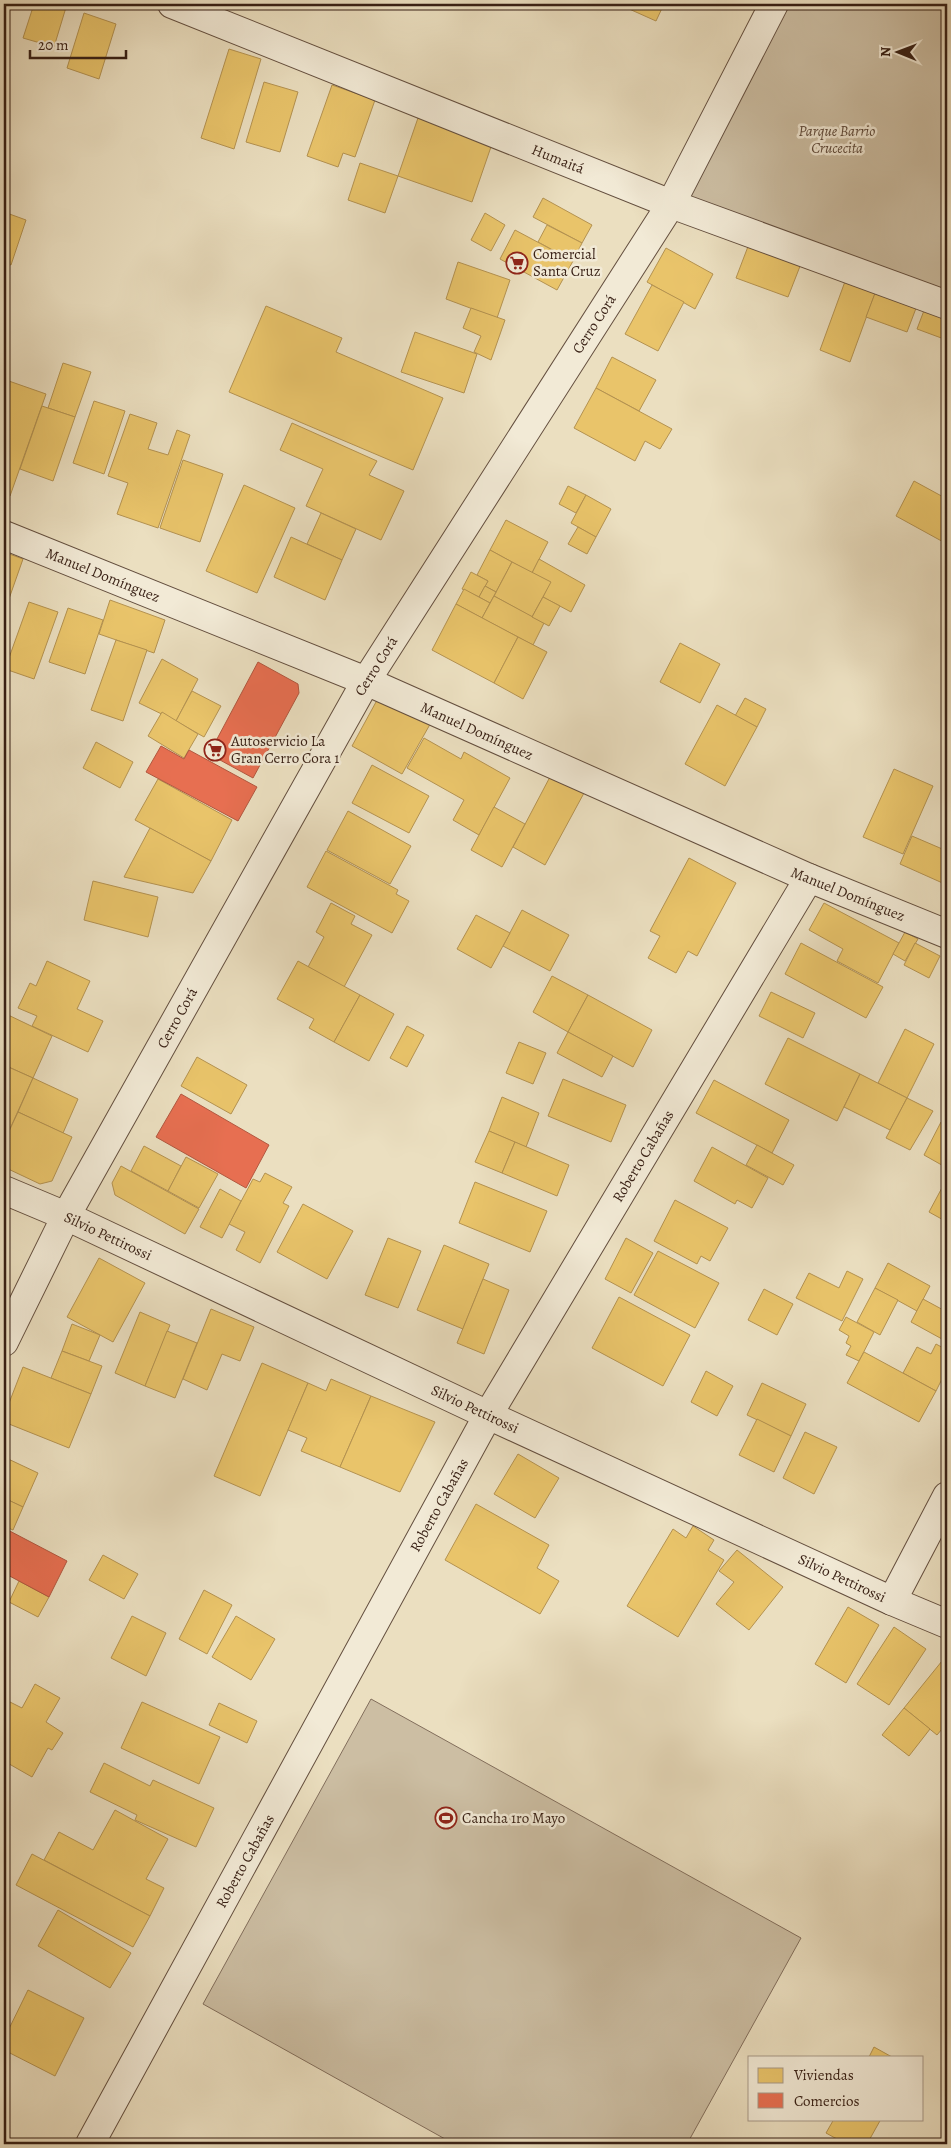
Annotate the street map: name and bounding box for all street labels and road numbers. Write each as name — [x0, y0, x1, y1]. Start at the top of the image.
street label: Humaitá — [529, 139, 587, 179]
street label: Cerro Corá — [567, 291, 621, 357]
street label: Manuel Domínguez — [43, 543, 163, 607]
street label: Cerro Corá — [350, 632, 402, 700]
street label: Manuel Domínguez — [417, 697, 537, 765]
street label: Manuel Domínguez — [788, 862, 908, 926]
street label: Cerro Corá — [152, 984, 202, 1052]
street label: Roberto Cabañas — [608, 1106, 678, 1206]
street label: Silvio Pettirossi — [61, 1207, 155, 1265]
street label: Silvio Pettirossi — [428, 1380, 522, 1438]
street label: Roberto Cabañas — [405, 1455, 473, 1555]
street label: Silvio Pettirossi — [795, 1549, 889, 1607]
street label: Roberto Cabañas — [211, 1811, 279, 1911]

